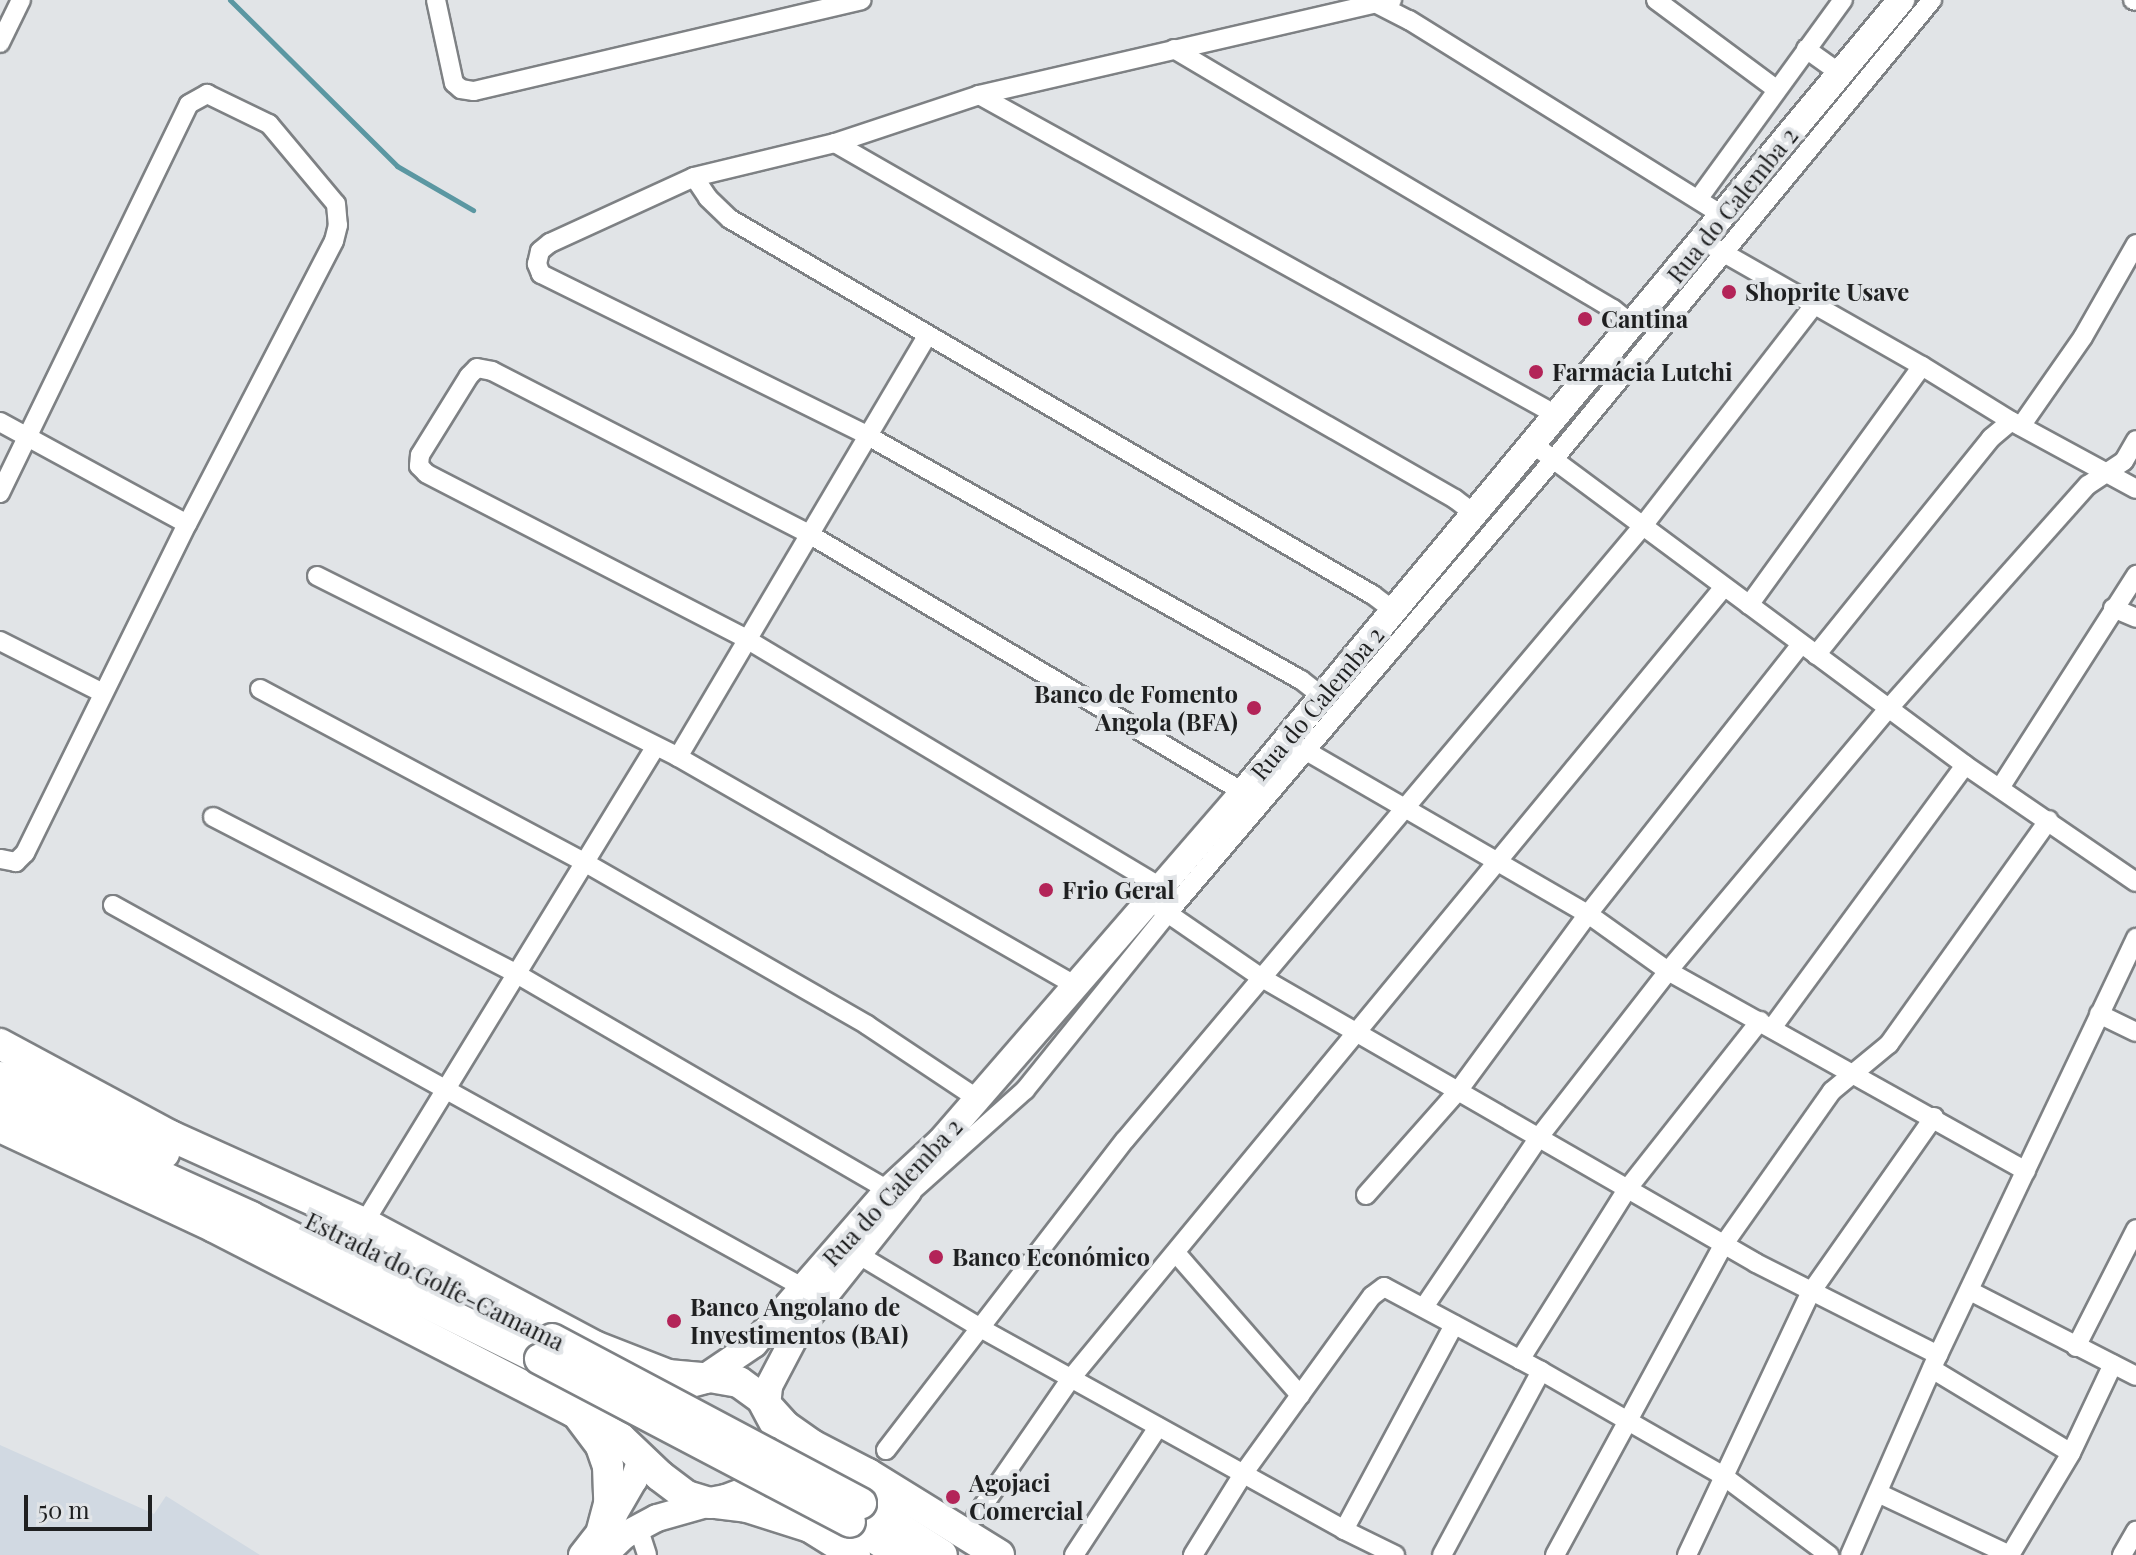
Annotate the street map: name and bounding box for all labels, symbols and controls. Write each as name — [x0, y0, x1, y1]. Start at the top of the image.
street label: Rua do Calemba 2 — [1660, 121, 1804, 289]
place label: Shoprite Usave — [1745, 278, 1909, 306]
marker: Shoprite Usave — [1720, 283, 1738, 301]
place label: Cantina — [1601, 305, 1688, 333]
marker: Cantina — [1576, 310, 1594, 328]
place label: Farmácia Lutchi — [1552, 358, 1733, 386]
marker: Farmácia Lutchi — [1527, 363, 1545, 381]
street label: Rua do Calemba 2 — [1244, 620, 1390, 786]
place label: Banco de Fomento Angola (BFA) — [1034, 680, 1238, 736]
marker: Banco de Fomento Angola (BFA) — [1245, 699, 1263, 717]
place label: Frio Geral — [1062, 876, 1175, 904]
marker: Frio Geral — [1037, 881, 1055, 899]
street label: Rua do Calemba 2 — [816, 1112, 968, 1272]
street label: Estrada do Golfe-Camama — [301, 1206, 569, 1356]
place label: Banco Económico — [952, 1243, 1150, 1271]
marker: Banco Económico — [927, 1248, 945, 1266]
place label: Banco Angolano de Investimentos (BAI) — [690, 1293, 908, 1349]
marker: Banco Angolano de Investimentos (BAI) — [665, 1312, 683, 1330]
place label: Agojaci Comercial — [969, 1469, 1083, 1525]
scale bar — [28, 1479, 156, 1529]
marker: Agojaci Comercial — [944, 1488, 962, 1506]
text: 50 m — [38, 1493, 90, 1525]

